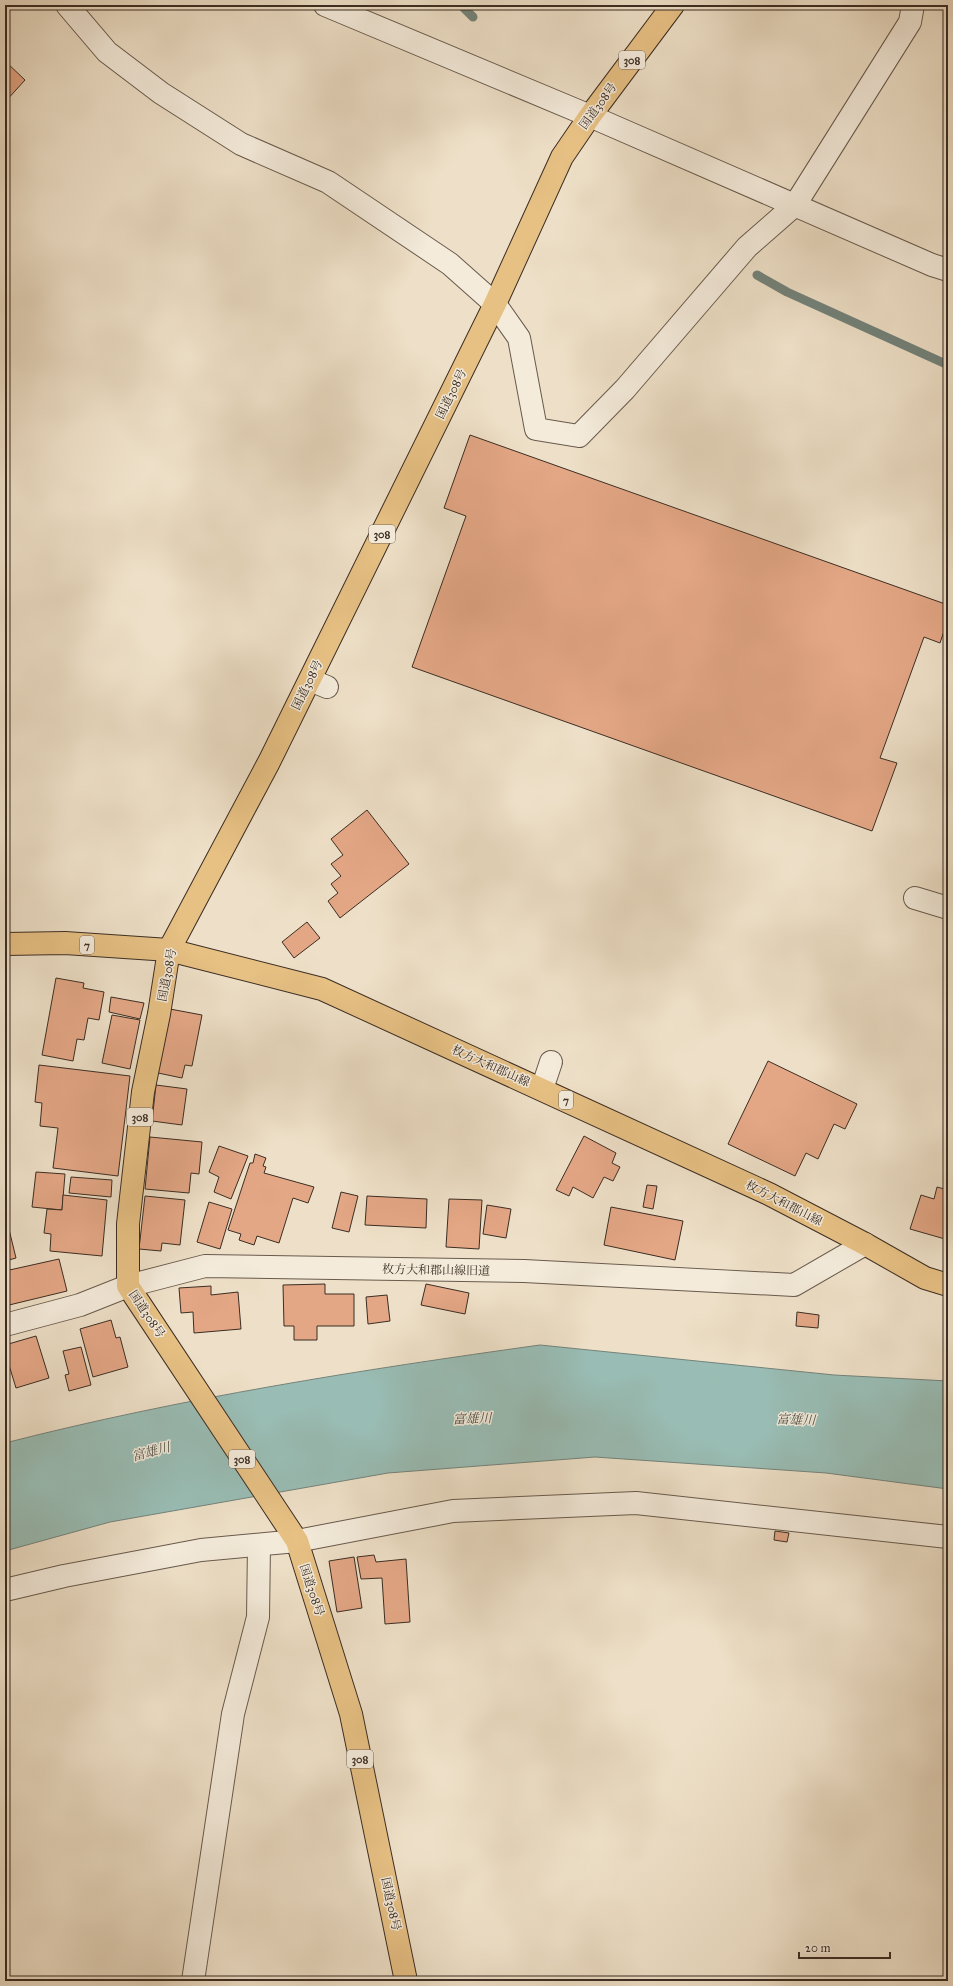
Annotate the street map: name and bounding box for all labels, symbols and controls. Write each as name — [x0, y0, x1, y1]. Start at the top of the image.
road number: 308 — [619, 51, 645, 69]
street label: 国道308号 — [576, 80, 620, 132]
street label: 国道308号 — [433, 367, 469, 421]
road number: 308 — [369, 525, 395, 543]
street label: 国道308号 — [289, 658, 325, 712]
road number: 7 — [80, 936, 94, 954]
street label: 国道308号 — [155, 947, 179, 1003]
street label: 枚方大和郡山線 — [450, 1043, 532, 1089]
road number: 7 — [559, 1091, 573, 1109]
road number: 308 — [127, 1108, 153, 1126]
street label: 枚方大和郡山線 — [743, 1178, 825, 1228]
street label: 枚方大和郡山線旧道 — [382, 1262, 490, 1278]
street label: 国道308号 — [126, 1288, 168, 1340]
water label: 富雄川 — [452, 1410, 494, 1428]
water label: 富雄川 — [776, 1411, 818, 1429]
water label: 富雄川 — [130, 1439, 174, 1465]
road number: 308 — [229, 1450, 255, 1468]
street label: 国道308号 — [297, 1562, 327, 1618]
road number: 308 — [347, 1750, 373, 1768]
street label: 国道308号 — [379, 1876, 403, 1932]
scale bar — [799, 1934, 890, 1960]
text: 20 m — [805, 1941, 831, 1955]

